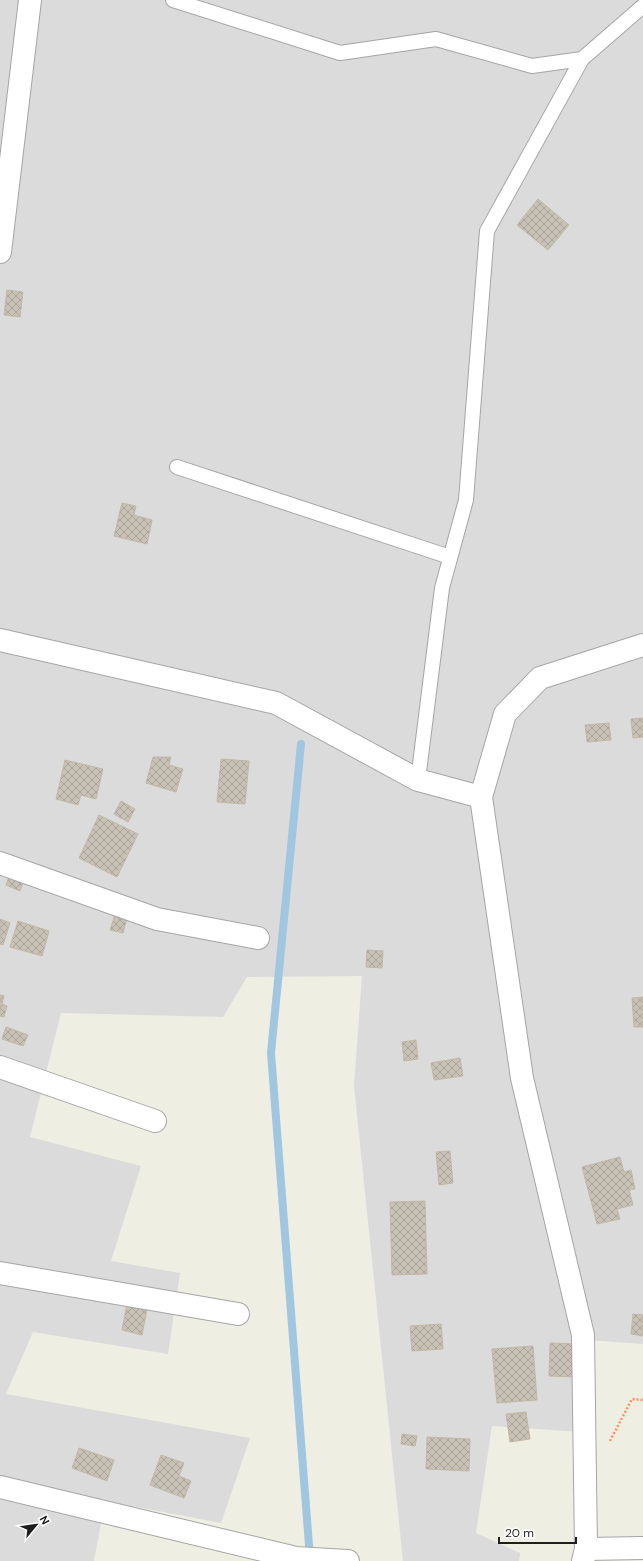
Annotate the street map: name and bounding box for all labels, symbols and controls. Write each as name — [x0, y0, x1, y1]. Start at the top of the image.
north arrow — [16, 1505, 56, 1545]
text: N — [37, 1513, 53, 1527]
scale bar — [499, 1519, 576, 1545]
text: 20 m — [505, 1525, 534, 1541]

